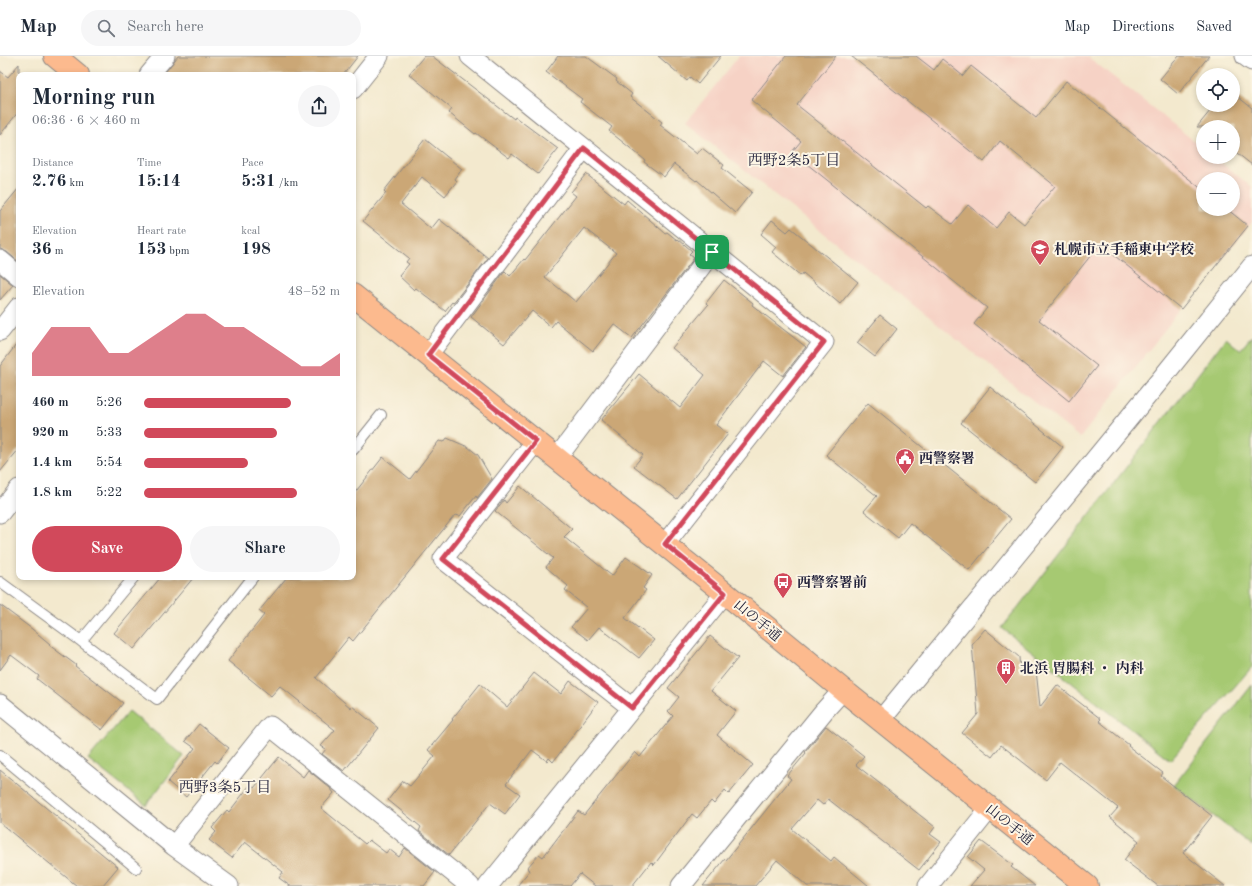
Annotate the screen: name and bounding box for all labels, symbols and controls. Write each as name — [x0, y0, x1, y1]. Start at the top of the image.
search box — [81, 10, 361, 46]
icon: search — [95, 17, 117, 39]
text: Map — [20, 18, 57, 37]
text: Search here — [127, 20, 204, 35]
text: Map — [1064, 20, 1090, 34]
text: Directions — [1112, 20, 1174, 34]
text: Saved — [1196, 20, 1232, 34]
map controls — [1196, 68, 1240, 216]
button: locate — [1196, 68, 1240, 112]
button: share — [298, 85, 340, 127]
text: Morning run — [32, 87, 155, 109]
text: 06:36 · 6 × 460 m — [32, 114, 140, 127]
button: + — [1196, 120, 1240, 164]
district label: 西野2条5丁目 — [748, 152, 840, 169]
text: Distance — [32, 158, 73, 169]
text: Time — [137, 158, 161, 169]
text: Pace — [241, 158, 264, 169]
button: − — [1196, 172, 1240, 216]
text: 2.76 — [32, 173, 66, 190]
text: 15:14 — [137, 173, 181, 190]
text: 5:31 — [241, 173, 276, 190]
text: km — [66, 178, 84, 189]
text: /km — [276, 178, 298, 189]
text: Elevation — [32, 226, 77, 237]
text: Heart rate — [137, 226, 186, 237]
text: kcal — [241, 226, 260, 237]
pin — [695, 235, 729, 269]
school or university icon: 札幌市立手稲東中学校 — [1029, 238, 1051, 266]
text: 36 — [32, 241, 52, 258]
text: 153 — [137, 241, 166, 258]
text: 198 — [241, 241, 271, 258]
icon: arrive — [701, 241, 723, 263]
place label: 札幌市立手稲東中学校 — [1054, 241, 1194, 257]
text: m — [52, 246, 64, 257]
text: bpm — [166, 246, 189, 257]
text: Elevation — [32, 285, 85, 298]
text: 48–52 m — [288, 285, 340, 298]
text: 460 m — [32, 396, 69, 409]
text: 5:26 — [96, 396, 122, 409]
text: 920 m — [32, 426, 69, 439]
text: 5:33 — [96, 426, 122, 439]
public building icon: 西警察署 — [894, 447, 916, 475]
place label: 西警察署 — [919, 450, 975, 466]
text: 1.4 km — [32, 456, 72, 469]
text: 5:54 — [96, 456, 122, 469]
text: 1.8 km — [32, 486, 72, 499]
text: 5:22 — [96, 486, 122, 499]
button: Save — [32, 526, 182, 572]
button: Share — [190, 526, 340, 572]
bus stop icon: 西警察署前 — [772, 571, 794, 599]
place label: 西警察署前 — [797, 574, 867, 590]
street label: 山の手通 — [731, 597, 784, 644]
building icon: 北浜 胃腸科 ・ 内科 — [995, 657, 1017, 685]
place label: 北浜 胃腸科 ・ 内科 — [1020, 660, 1145, 676]
district label: 西野3条5丁目 — [179, 779, 271, 796]
street label: 山の手通 — [983, 801, 1036, 848]

